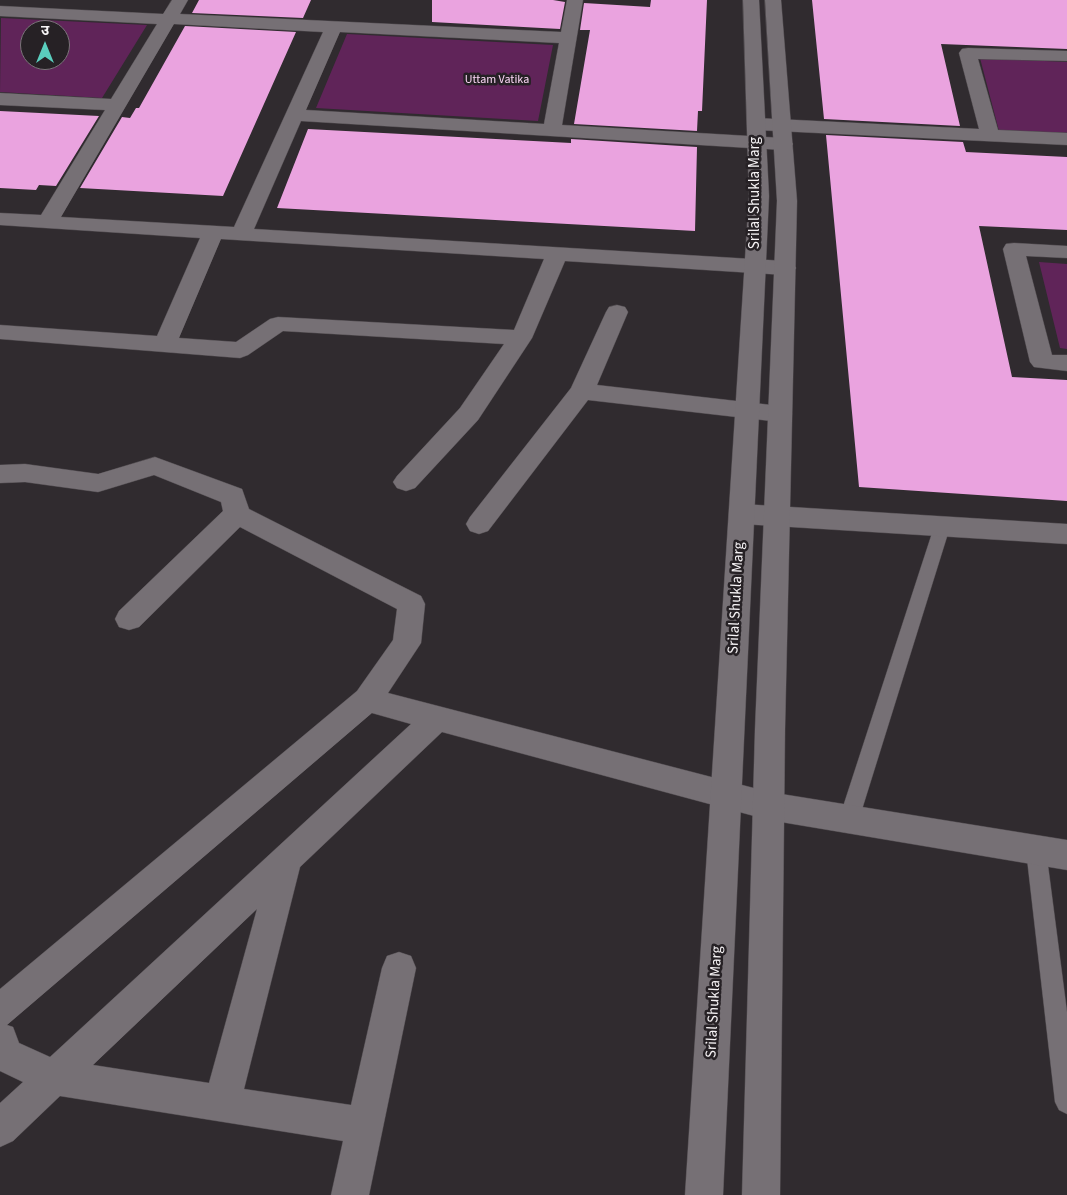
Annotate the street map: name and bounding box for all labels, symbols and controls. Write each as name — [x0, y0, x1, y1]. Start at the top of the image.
north arrow — [20, 20, 70, 70]
text: उ — [41, 21, 49, 41]
park label: Uttam Vatika — [465, 73, 529, 87]
street label: Srilal Shukla Marg — [747, 137, 765, 249]
street label: Srilal Shukla Marg — [725, 541, 749, 655]
street label: Srilal Shukla Marg — [703, 945, 727, 1059]

